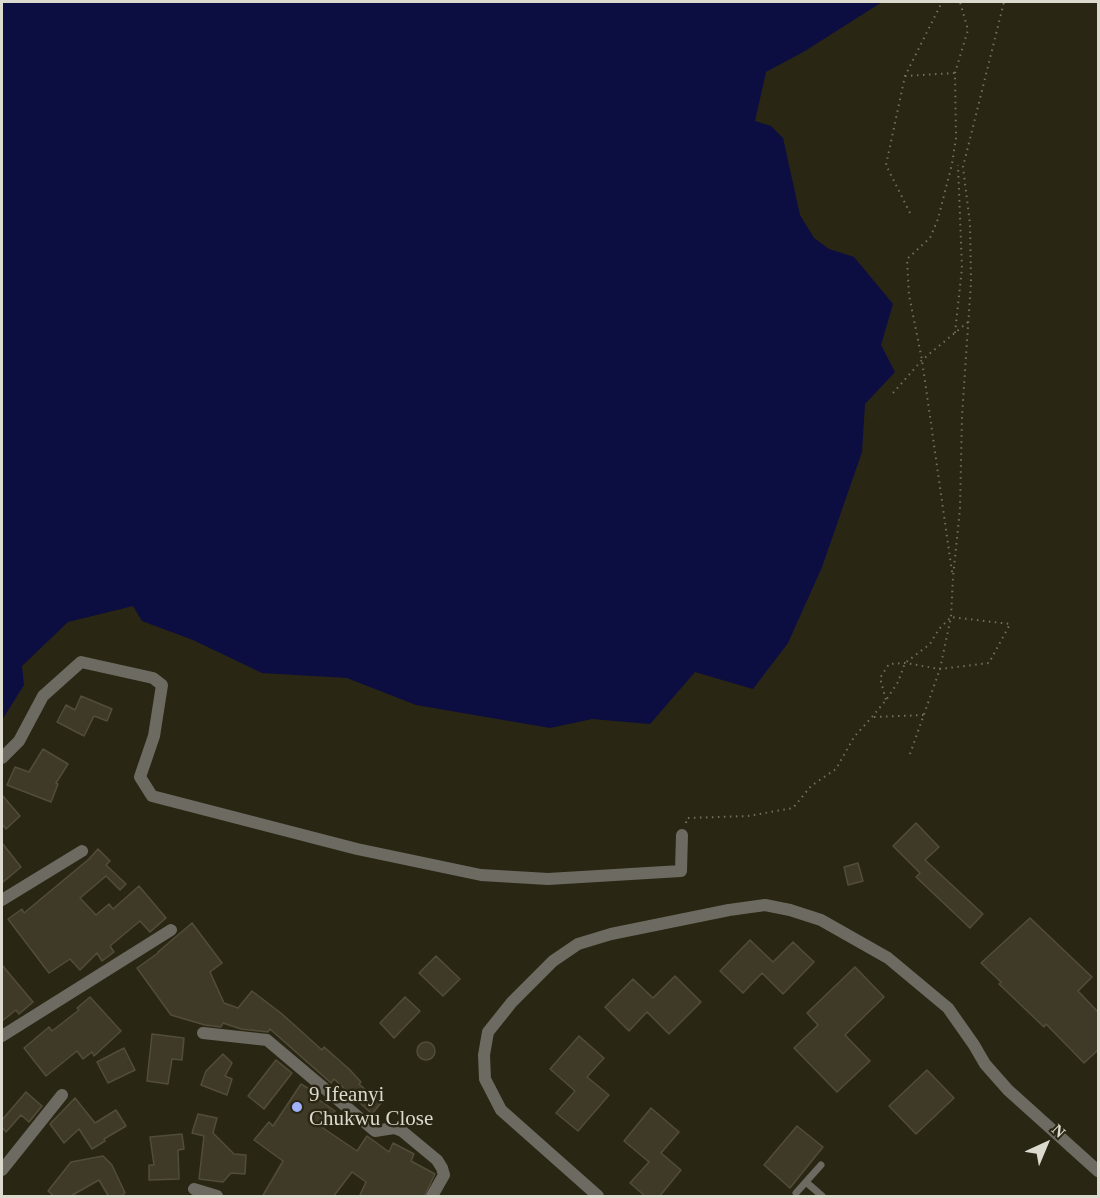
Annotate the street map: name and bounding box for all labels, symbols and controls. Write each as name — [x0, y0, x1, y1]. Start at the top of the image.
place label: 9 Ifeanyi Chukwu Close — [309, 1082, 433, 1132]
marker: 9 Ifeanyi Chukwu Close — [290, 1100, 304, 1114]
north arrow — [1016, 1114, 1076, 1174]
text: N — [1049, 1121, 1069, 1141]

